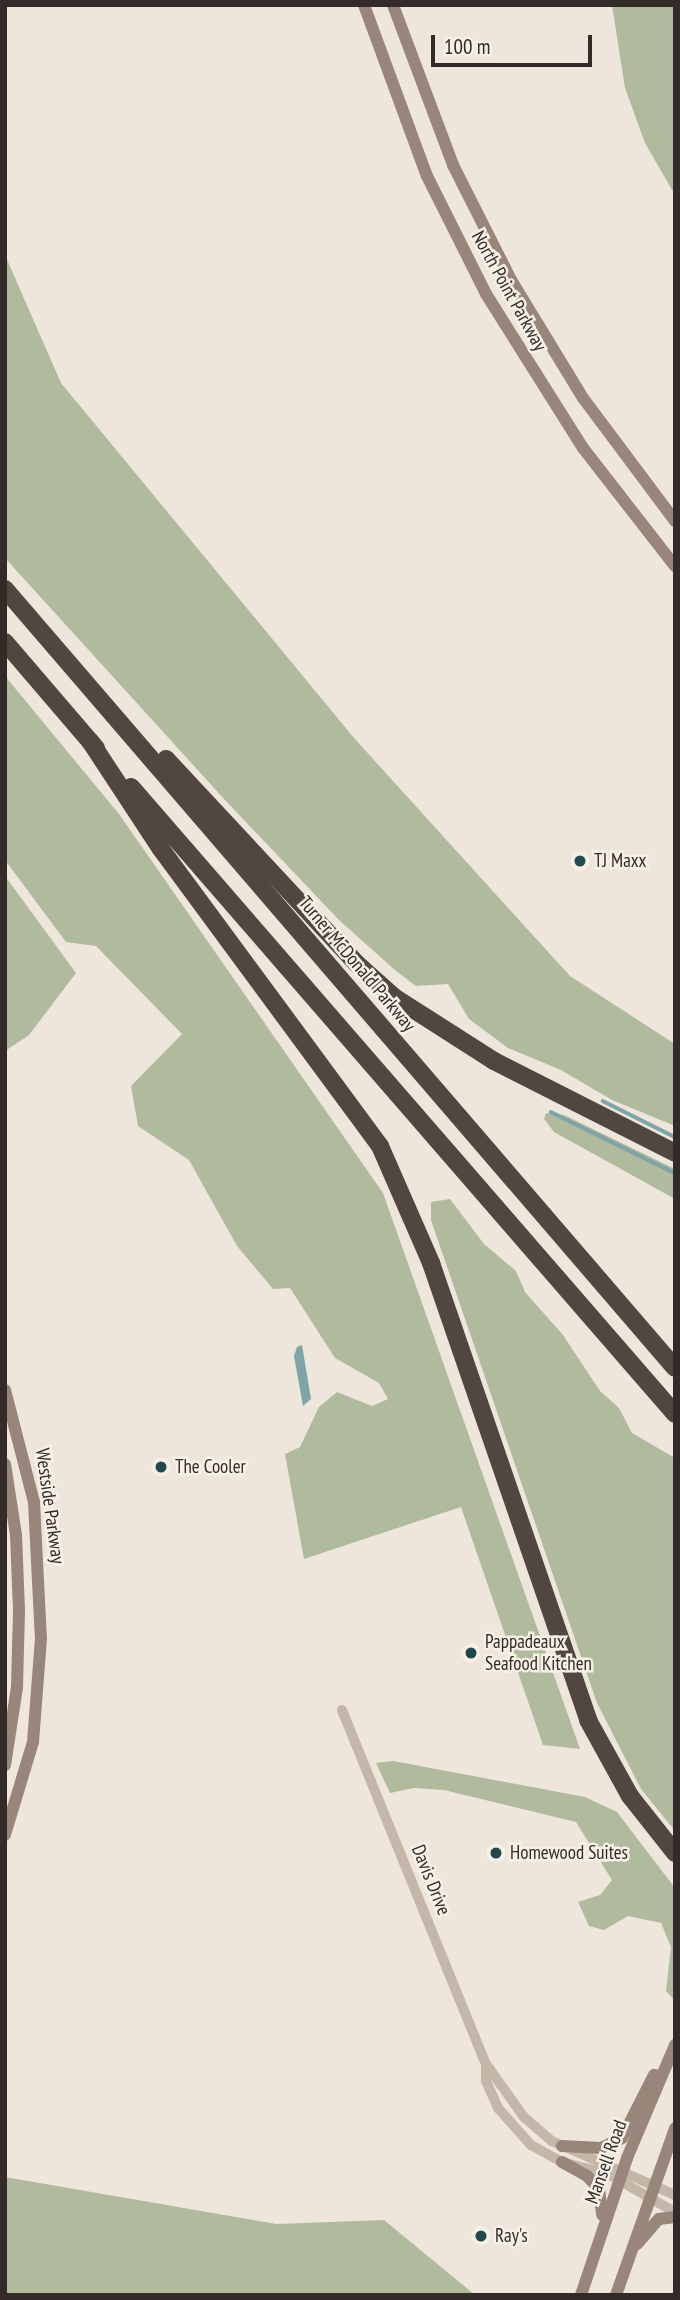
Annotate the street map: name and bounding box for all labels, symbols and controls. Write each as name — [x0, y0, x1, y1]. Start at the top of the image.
scale bar — [435, 21, 596, 65]
text: 100 m — [444, 33, 490, 60]
street label: North Point Parkway — [467, 227, 551, 355]
place label: TJ Maxx — [594, 850, 646, 872]
marker: TJ Maxx — [572, 853, 588, 869]
street label: Turner McDonald Parkway — [294, 892, 420, 1036]
street label: Westside Parkway — [31, 1447, 69, 1565]
place label: The Cooler — [175, 1456, 246, 1478]
marker: The Cooler — [153, 1459, 169, 1475]
place label: Pappadeaux Seafood Kitchen — [485, 1631, 592, 1675]
marker: Pappadeaux Seafood Kitchen — [463, 1645, 479, 1661]
street label: Davis Drive — [407, 1841, 455, 1919]
place label: Homewood Suites — [510, 1842, 628, 1864]
marker: Homewood Suites — [488, 1845, 504, 1861]
street label: Mansell Road — [580, 2117, 632, 2207]
place label: Ray's — [495, 2225, 528, 2247]
marker: Ray's — [473, 2228, 489, 2244]

